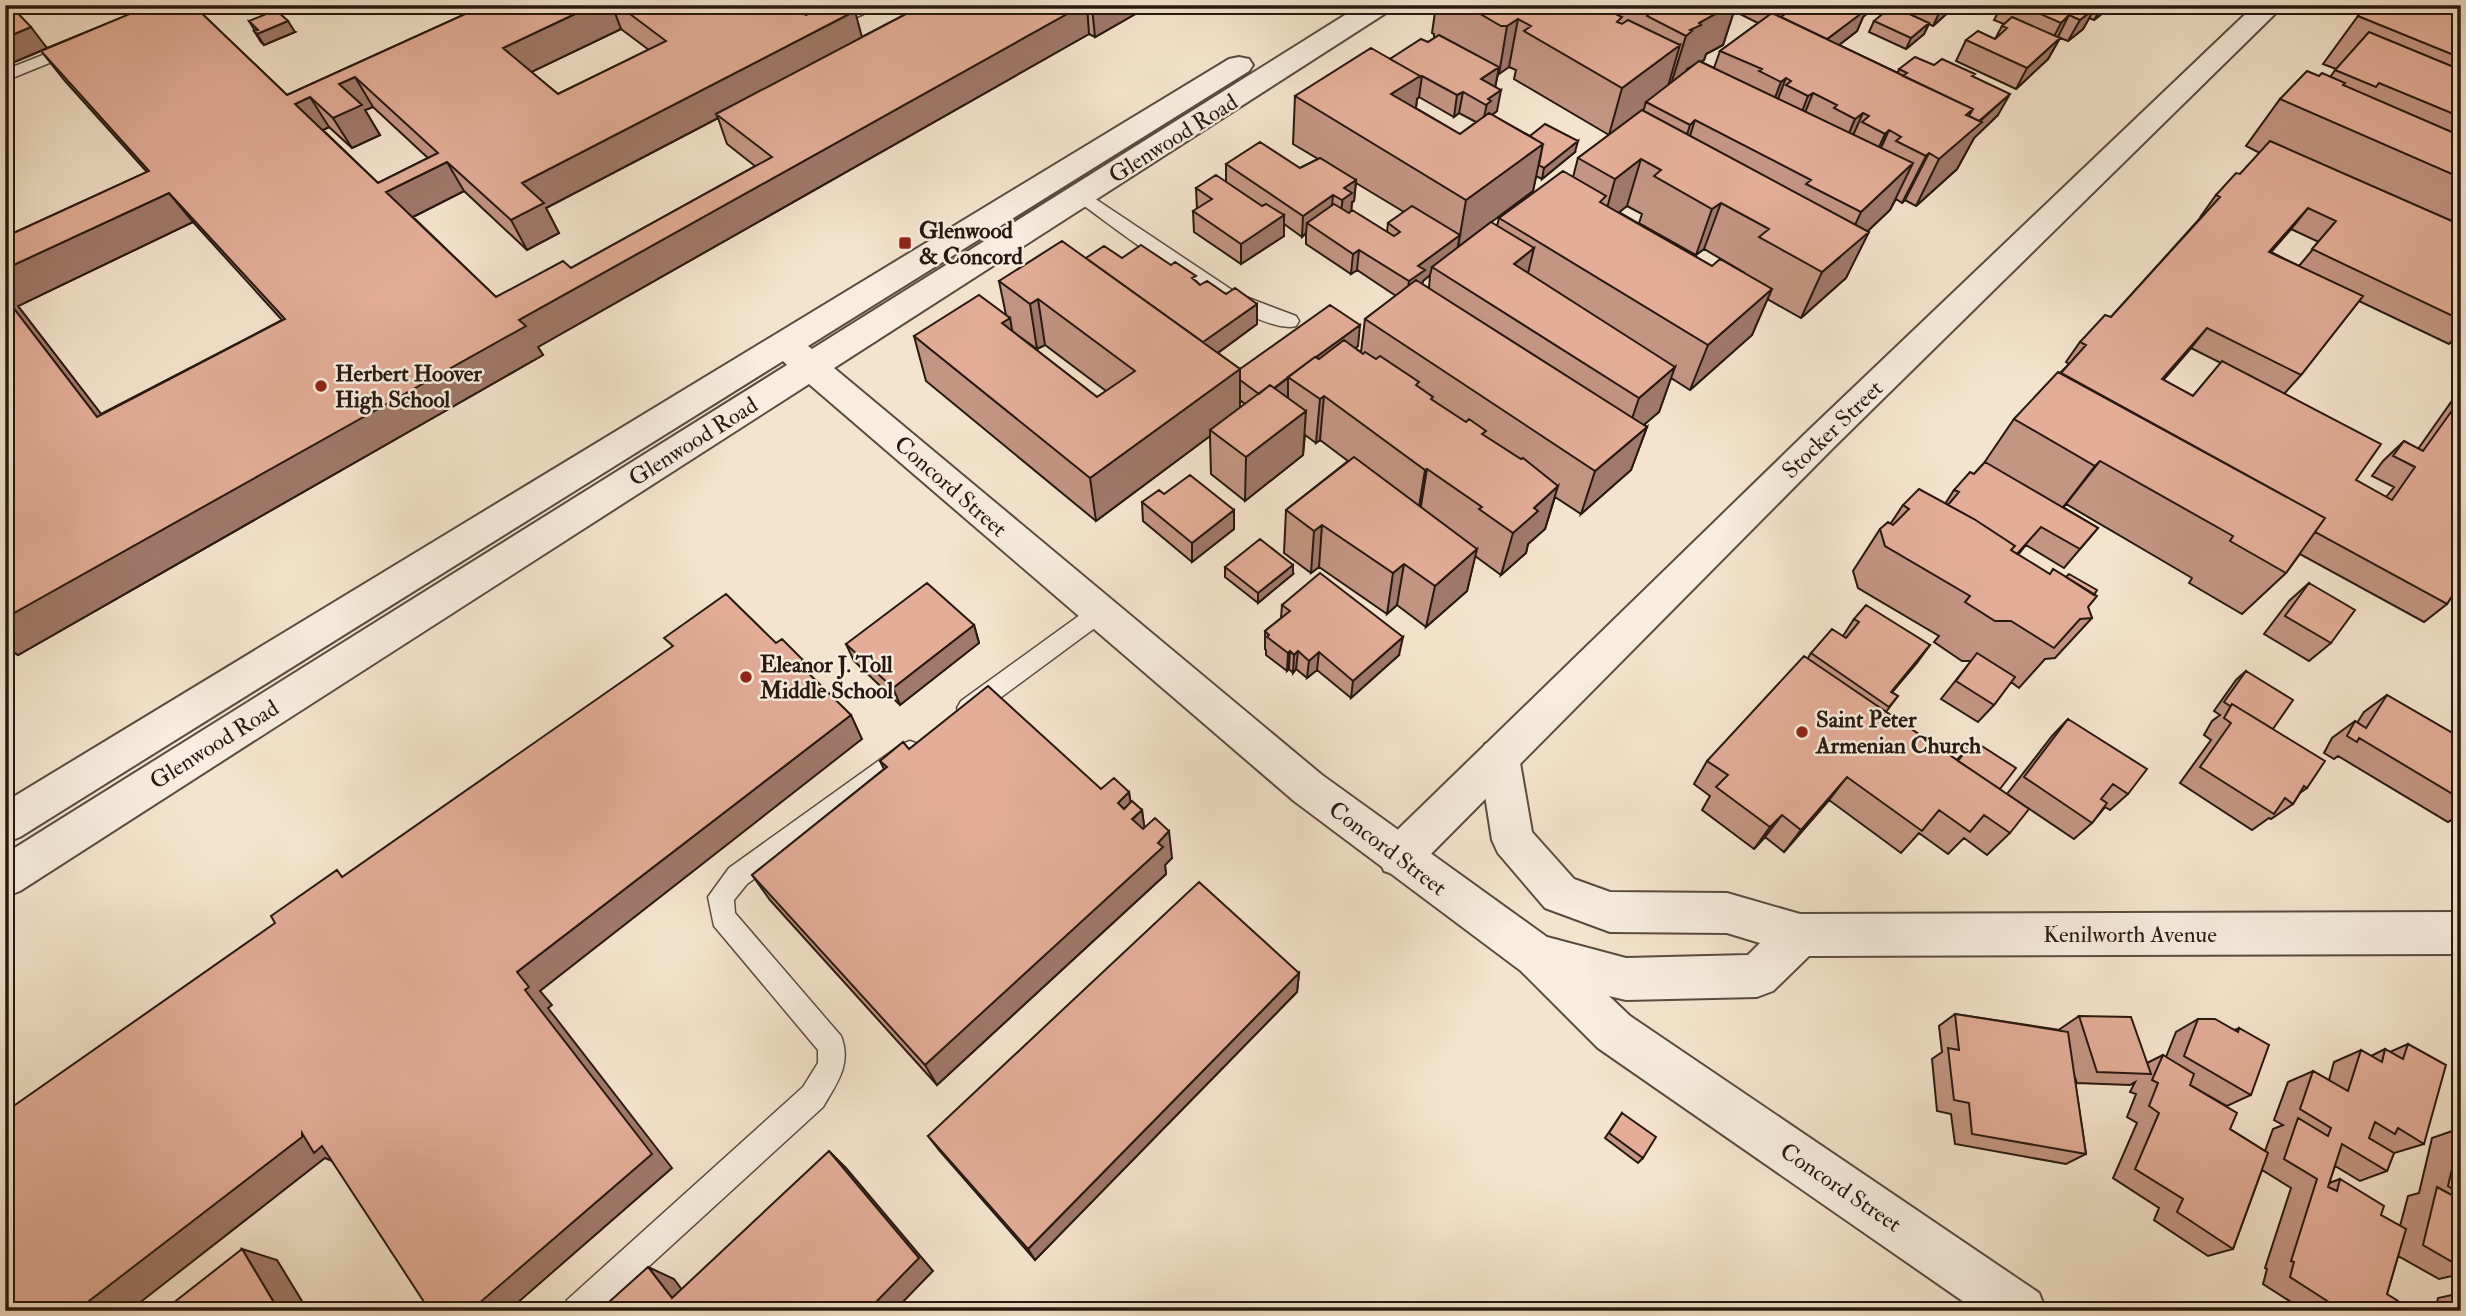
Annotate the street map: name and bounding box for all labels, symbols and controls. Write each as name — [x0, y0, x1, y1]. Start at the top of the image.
street label: Glenwood Road — [1103, 87, 1243, 190]
place label: Glenwood & Concord — [919, 216, 1023, 271]
marker: Glenwood & Concord — [897, 235, 913, 251]
place label: Herbert Hoover High School — [335, 359, 482, 415]
street label: Stocker Street — [1776, 374, 1889, 485]
marker: Herbert Hoover High School — [313, 378, 329, 394]
street label: Glenwood Road — [623, 390, 763, 493]
street label: Concord Street — [888, 430, 1013, 543]
place label: Eleanor J. Toll Middle School — [759, 650, 894, 705]
marker: Eleanor J. Toll Middle School — [738, 669, 754, 685]
street label: Glenwood Road — [144, 693, 284, 796]
place label: Saint Peter Armenian Church — [1815, 705, 1981, 760]
marker: Saint Peter Armenian Church — [1794, 724, 1810, 740]
street label: Concord Street — [1323, 795, 1452, 902]
street label: Kenilworth Avenue — [2043, 920, 2217, 949]
street label: Concord Street — [1775, 1136, 1907, 1239]

